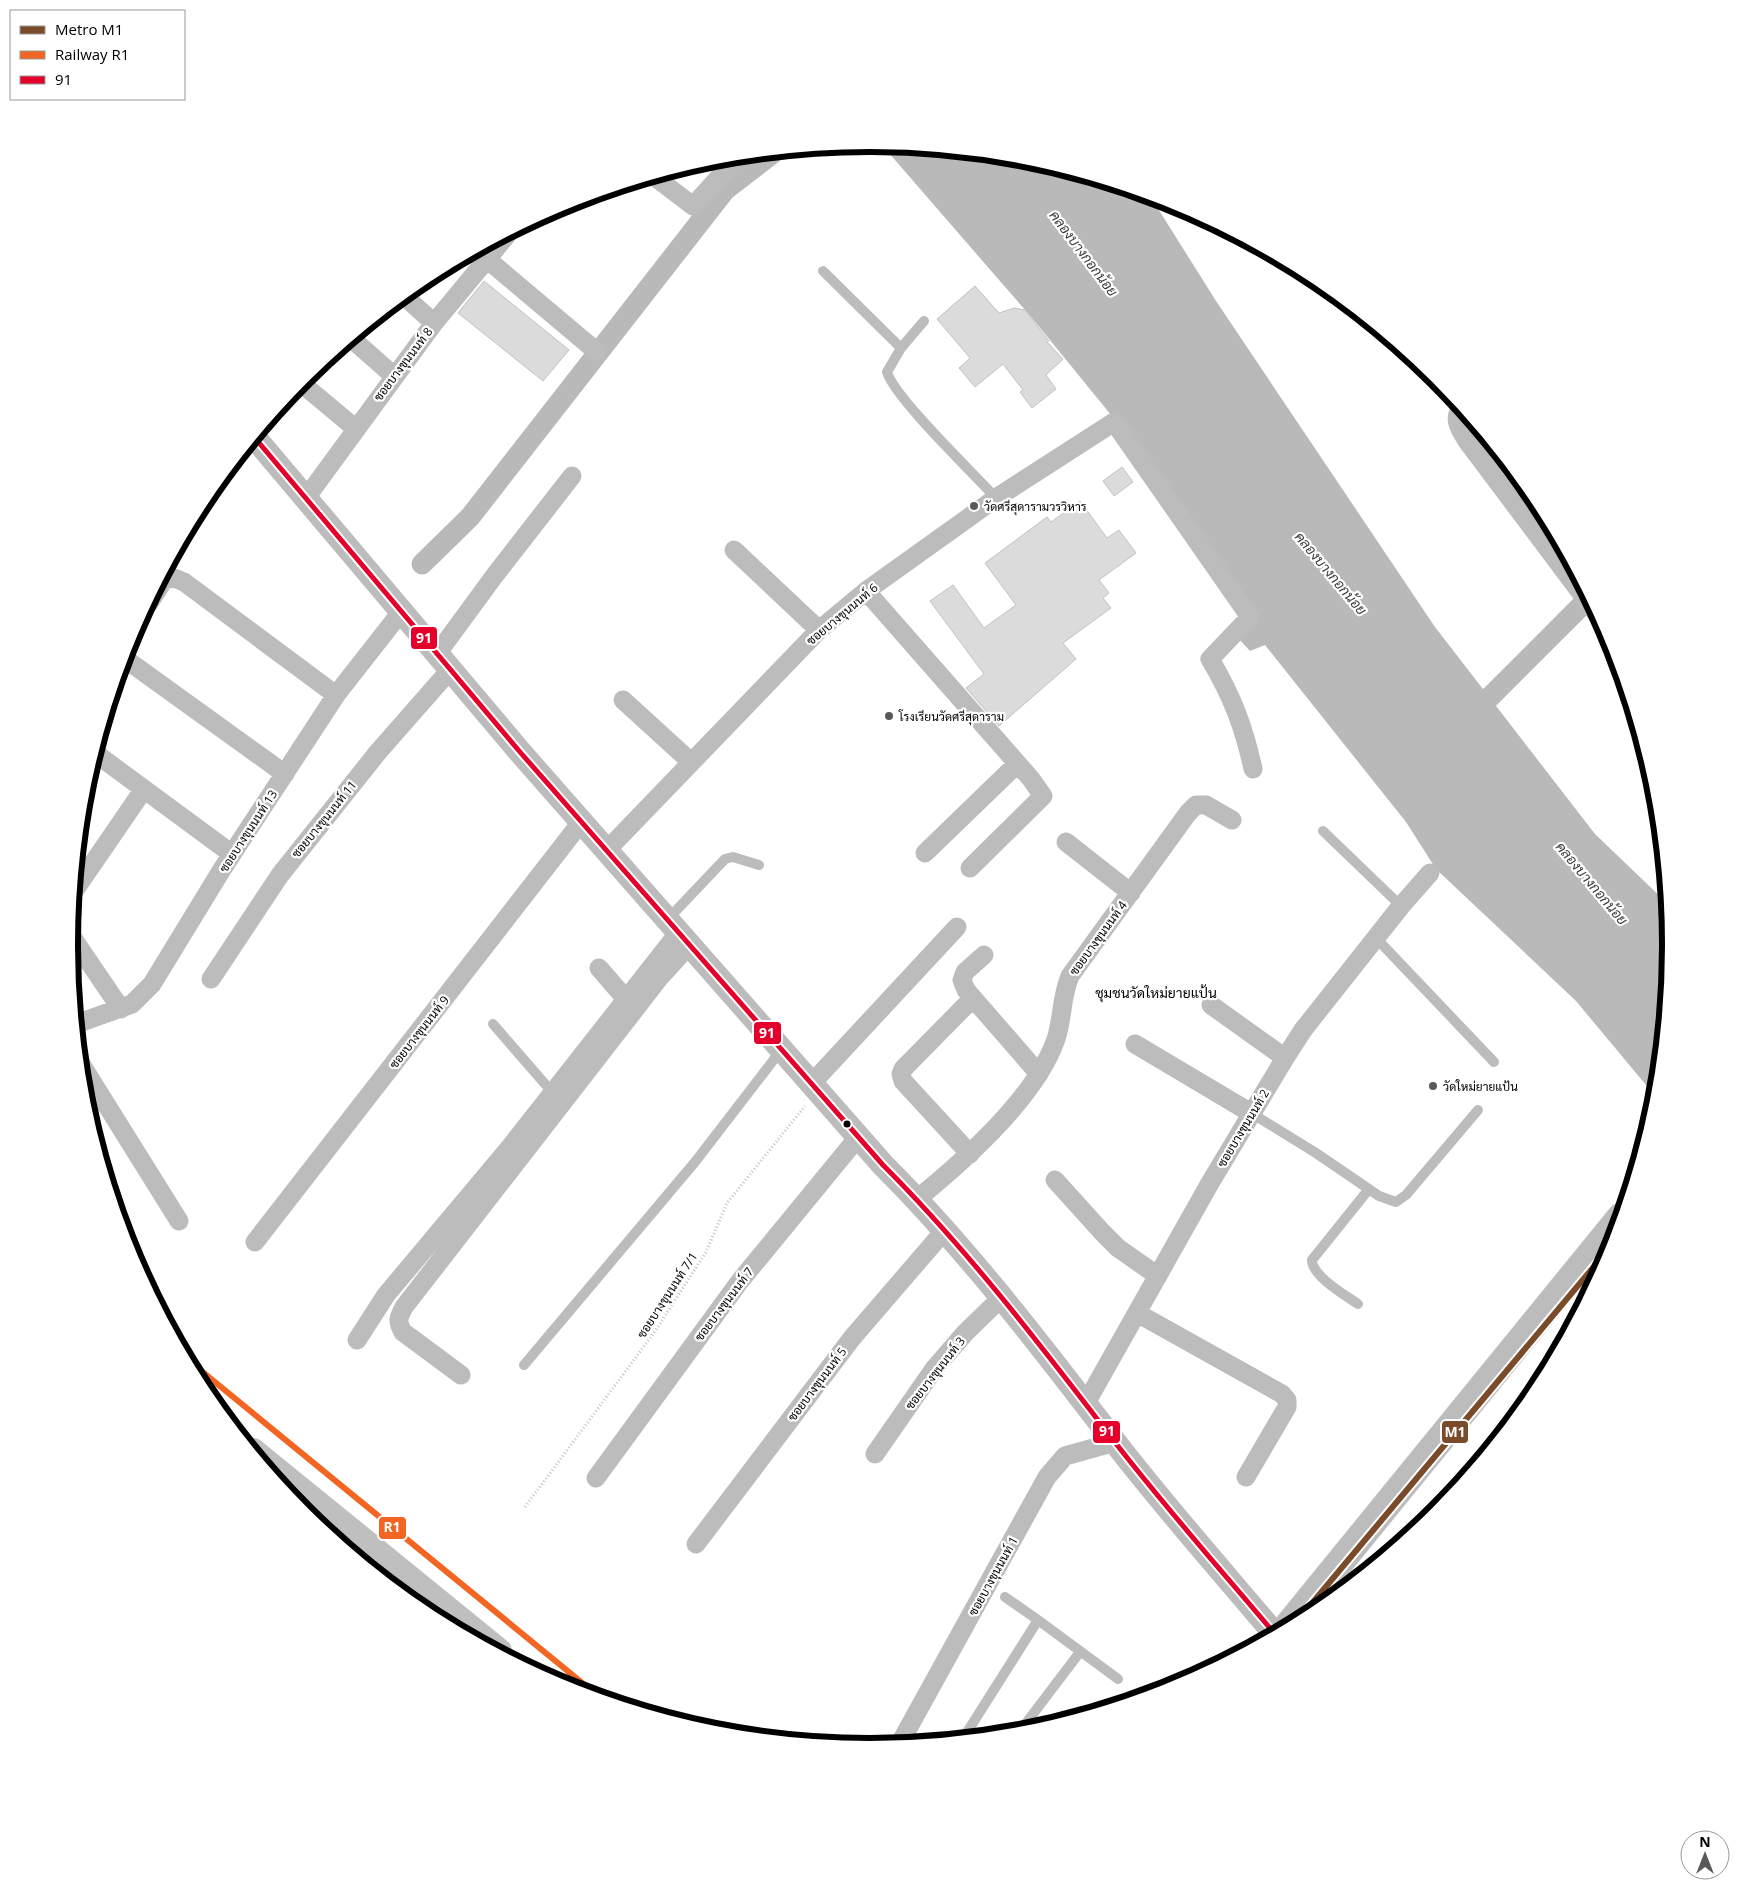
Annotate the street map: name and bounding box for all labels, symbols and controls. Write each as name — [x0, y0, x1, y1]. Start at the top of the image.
legend — [10, 10, 185, 100]
text: Metro M1 — [55, 19, 123, 39]
text: Railway R1 — [55, 44, 129, 64]
text: 91 — [55, 69, 72, 89]
water label: คลองบางกอกน้อย — [1045, 206, 1123, 300]
street label: ซอยบางขุนนนท์ 8 — [370, 324, 437, 405]
place label: วัดศรีสุดารามวรวิหาร — [984, 498, 1087, 516]
marker: วัดศรีสุดารามวรวิหาร — [968, 500, 980, 512]
water label: คลองบางกอกน้อย — [1291, 528, 1371, 618]
street label: ซอยบางขุนนนท์ 6 — [803, 579, 882, 650]
line badge: 91 — [410, 626, 438, 650]
text: 91 — [416, 628, 432, 647]
place label: โรงเรียนวัดศรีสุดาราม — [898, 708, 1004, 726]
marker: โรงเรียนวัดศรีสุดาราม — [883, 710, 895, 722]
street label: ซอยบางขุนนนท์ 11 — [287, 777, 361, 862]
street label: ซอยบางขุนนนท์ 13 — [215, 786, 282, 876]
water label: คลองบางกอกน้อย — [1552, 838, 1632, 928]
street label: ซอยบางขุนนนท์ 4 — [1065, 897, 1132, 979]
district label: ชุมชนวัดใหม่ยายแป้น — [1095, 983, 1217, 1003]
street label: ซอยบางขุนนนท์ 9 — [385, 992, 454, 1073]
line badge: 91 — [753, 1021, 782, 1045]
text: 91 — [759, 1023, 775, 1042]
place label: วัดใหม่ยายแป้น — [1443, 1078, 1518, 1095]
marker: วัดใหม่ยายแป้น — [1427, 1080, 1439, 1092]
street label: ซอยบางขุนนนท์ 2 — [1213, 1086, 1274, 1171]
unlabelled marker — [842, 1119, 852, 1129]
street label: ซอยบางขุนนนท์ 7/1 — [633, 1249, 702, 1342]
street label: ซอยบางขุนนนท์ 7 — [691, 1264, 758, 1345]
street label: ซอยบางขุนนนท์ 3 — [901, 1333, 970, 1414]
street label: ซอยบางขุนนนท์ 5 — [784, 1344, 851, 1425]
line badge: 91 — [1092, 1420, 1121, 1444]
line badge: M1 — [1441, 1420, 1469, 1444]
text: 91 — [1099, 1421, 1115, 1440]
text: M1 — [1444, 1422, 1466, 1441]
line badge: R1 — [378, 1516, 407, 1540]
text: R1 — [383, 1517, 401, 1536]
street label: ซอยบางขุนนนท์ 1 — [964, 1533, 1023, 1619]
north arrow — [1680, 1830, 1730, 1880]
text: N — [1699, 1832, 1711, 1851]

